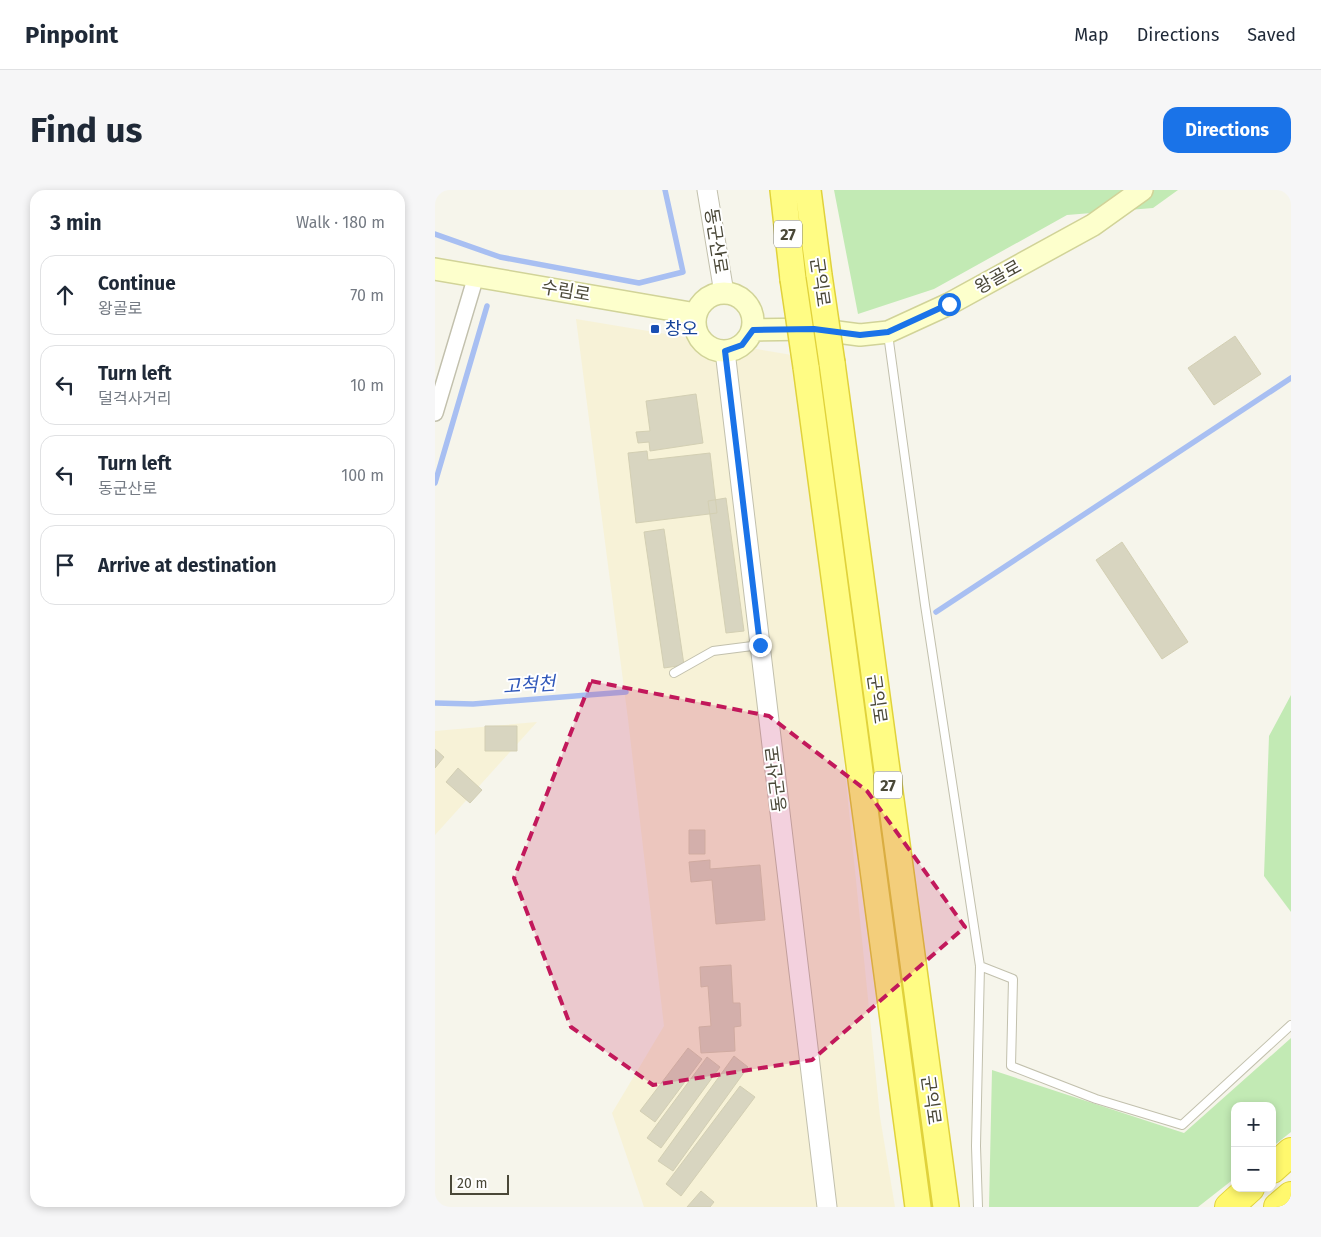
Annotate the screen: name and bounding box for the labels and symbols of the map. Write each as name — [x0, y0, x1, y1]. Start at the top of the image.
street label: 동군산로 — [700, 207, 732, 275]
road number: 27 — [774, 221, 802, 248]
street label: 왕골로 — [971, 255, 1025, 299]
street label: 군익로 — [806, 256, 834, 308]
street label: 수림로 — [540, 276, 592, 306]
route start — [938, 293, 961, 316]
place label: 창오 — [665, 318, 698, 340]
marker: 창오 — [649, 323, 661, 335]
route end — [749, 634, 772, 657]
water label: 고척천 — [502, 672, 557, 698]
street label: 군익로 — [863, 673, 891, 725]
street label: 동군산로 — [761, 745, 791, 813]
road number: 27 — [874, 772, 902, 798]
street label: 군익로 — [917, 1074, 945, 1126]
scale bar — [450, 1172, 509, 1195]

